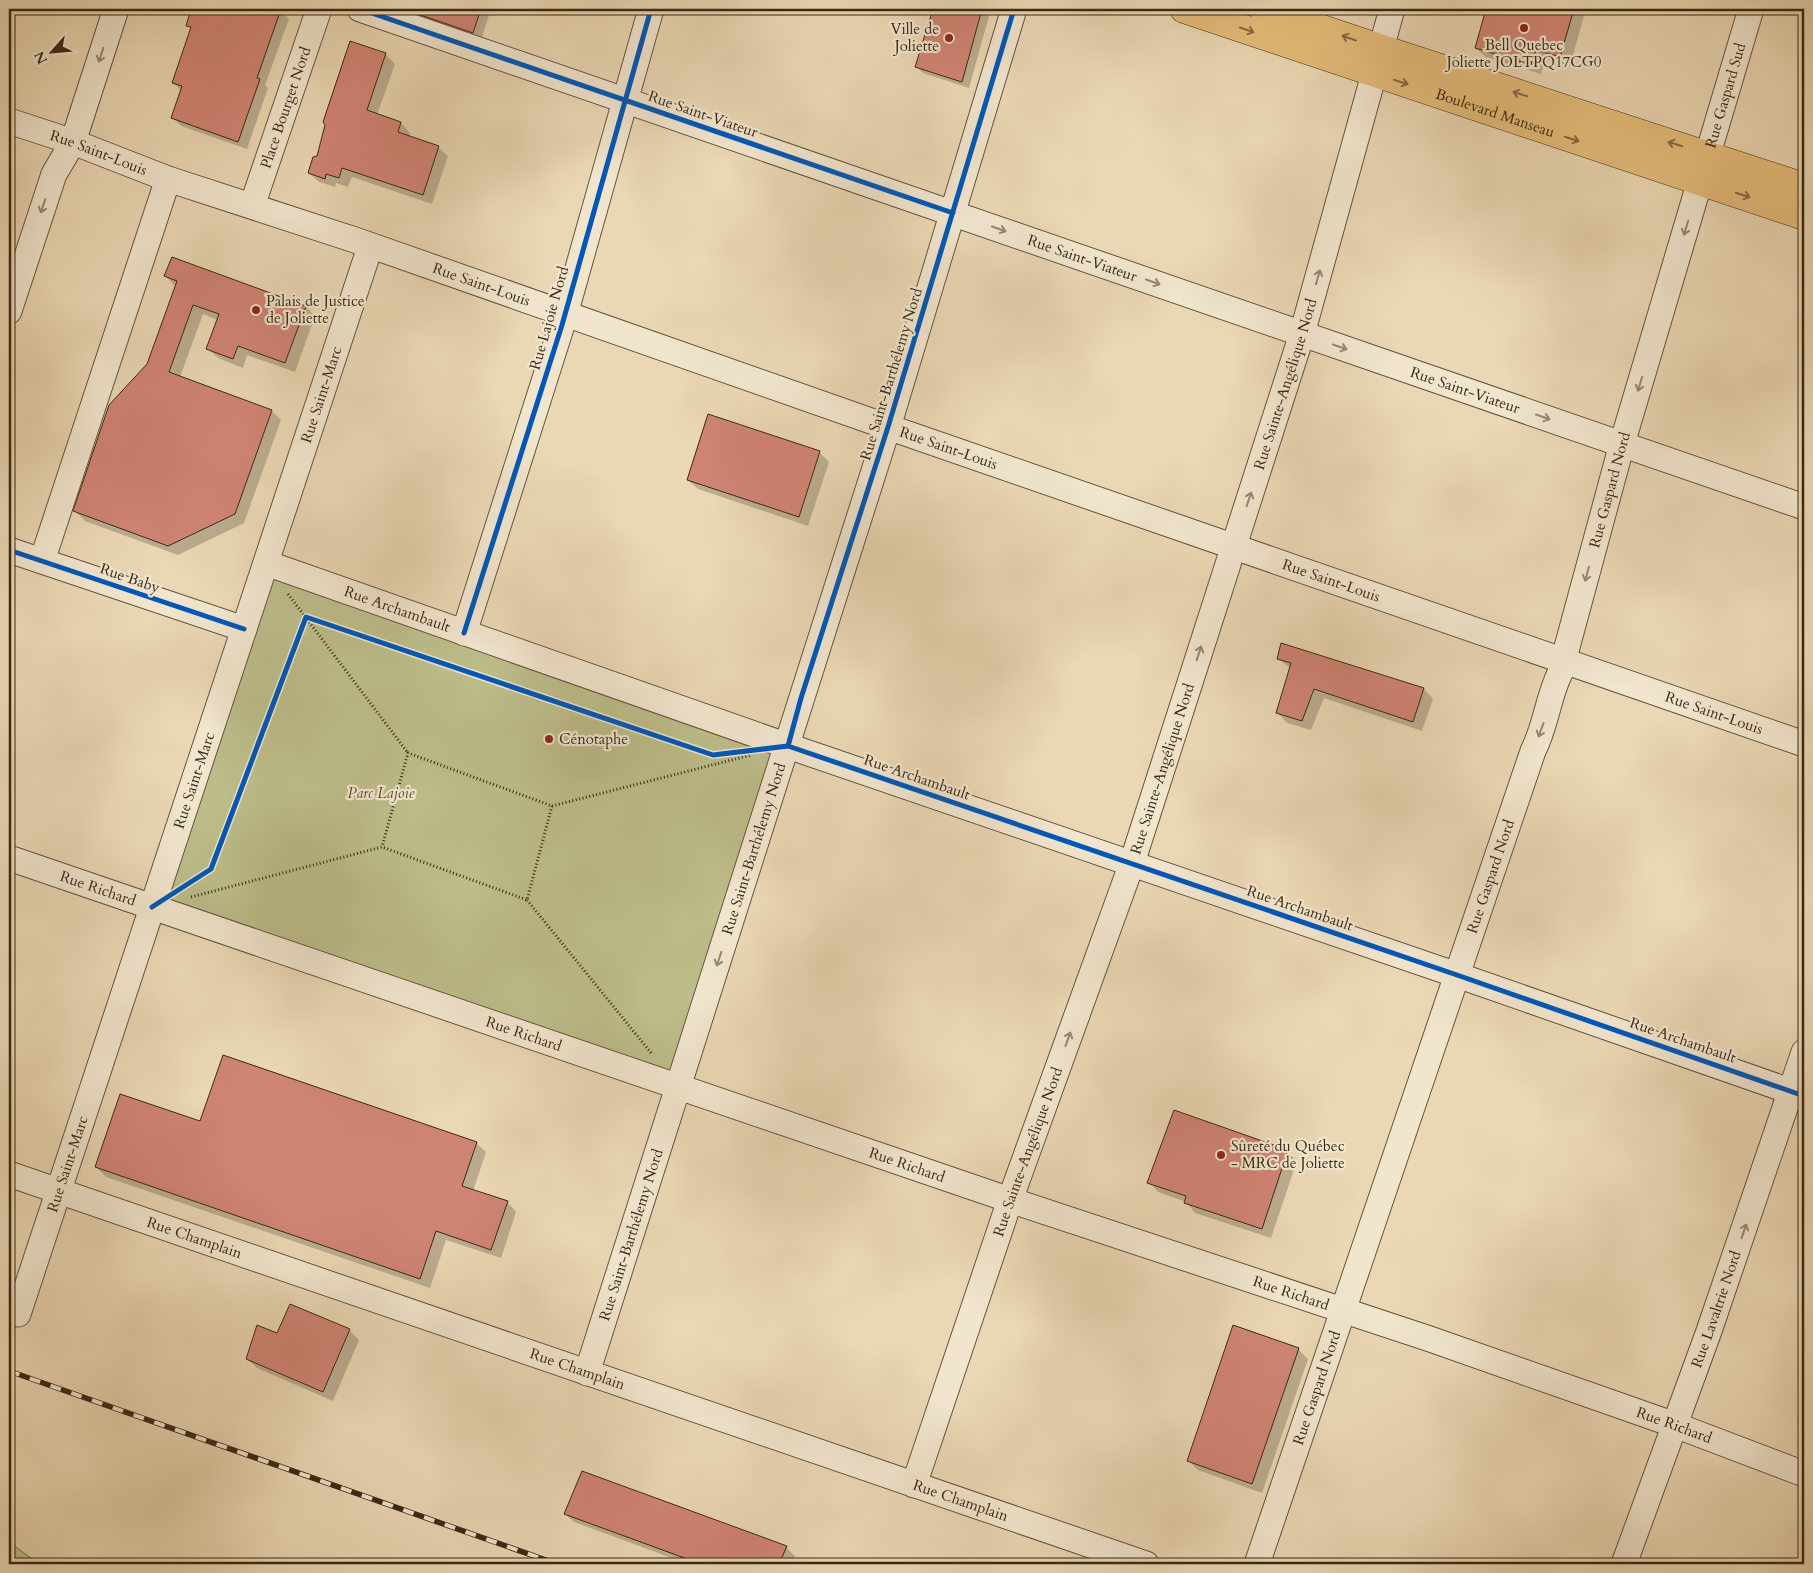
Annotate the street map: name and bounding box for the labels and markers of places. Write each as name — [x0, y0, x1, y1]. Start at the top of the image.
place label: Ville de Joliette — [890, 19, 939, 56]
marker: Bell Quebec Joliette JOLTPQ17CG0 — [1518, 22, 1530, 34]
marker: Ville de Joliette — [943, 32, 955, 44]
place label: Bell Quebec Joliette JOLTPQ17CG0 — [1445, 35, 1602, 72]
place label: Palais de Justice de Joliette — [266, 291, 365, 328]
marker: Palais de Justice de Joliette — [250, 304, 262, 316]
place label: Cénotaphe — [559, 729, 628, 749]
marker: Cénotaphe — [543, 733, 555, 745]
place label: Sûreté du Québec - MRC de Joliette — [1231, 1136, 1345, 1173]
marker: Sûreté du Québec - MRC de Joliette — [1215, 1149, 1227, 1161]

